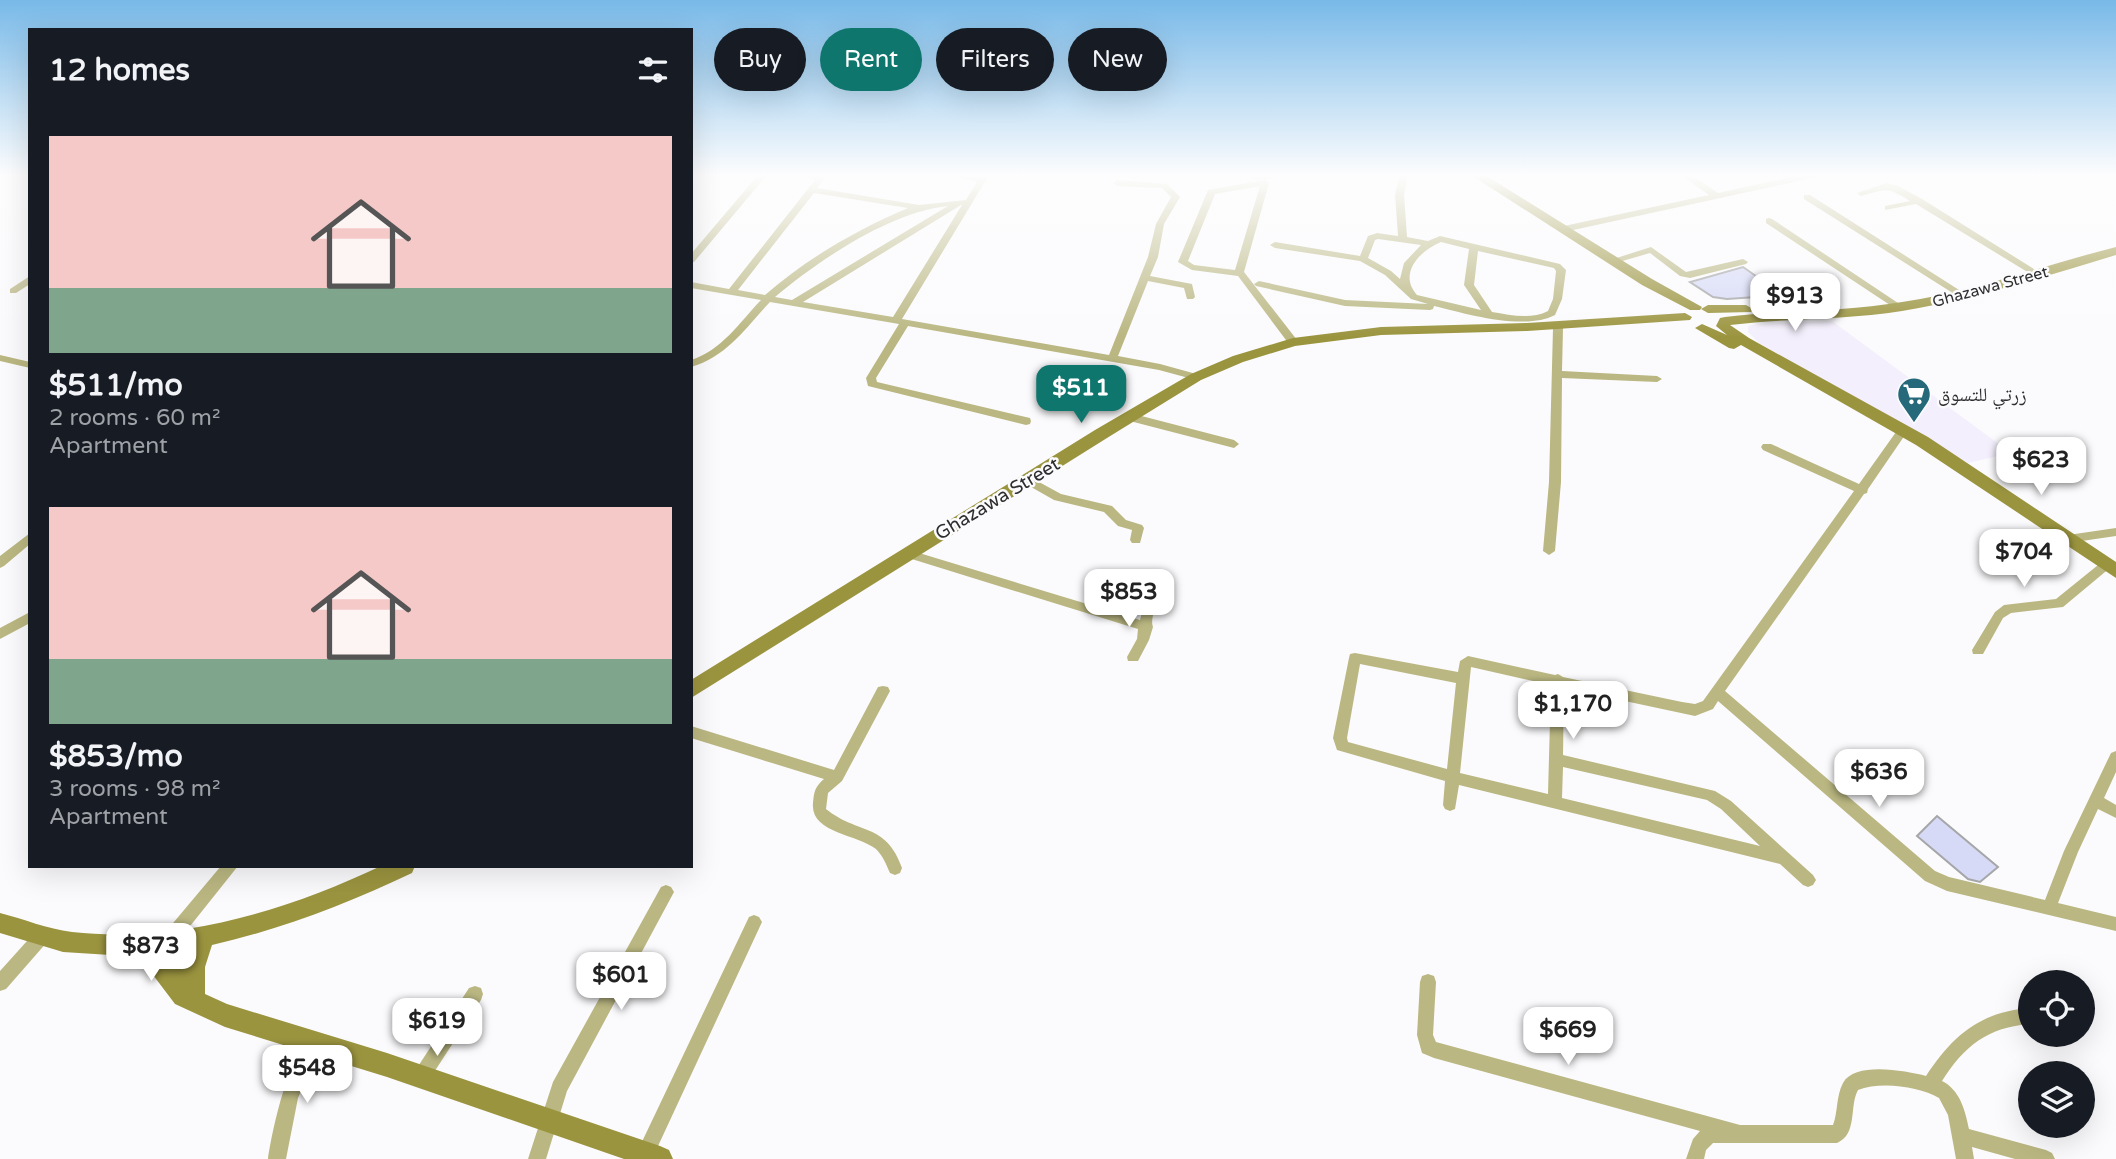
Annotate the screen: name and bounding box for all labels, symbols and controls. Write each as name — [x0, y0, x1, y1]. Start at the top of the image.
chip: Buy — [714, 28, 806, 91]
chip: Rent — [820, 28, 922, 91]
chip: Filters — [936, 28, 1054, 91]
chip: New — [1068, 28, 1167, 91]
icon: filters — [634, 51, 672, 89]
text: 12 homes — [49, 52, 190, 89]
icon: home — [298, 181, 424, 307]
street label: Ghazawa Street — [1930, 262, 2050, 312]
pin: $913 — [1754, 274, 1836, 333]
text: $913 — [1766, 282, 1824, 310]
pin: $511 — [1040, 366, 1122, 425]
text: $511/mo — [49, 367, 183, 404]
text: $511 — [1052, 374, 1110, 402]
supermarket icon: زرتي للتسوق — [1895, 375, 1933, 424]
place label: زرتي للتسوق — [1938, 384, 2026, 410]
text: 2 rooms · 60 m² — [49, 404, 220, 432]
text: Apartment — [49, 432, 168, 460]
pin: $623 — [2000, 438, 2082, 497]
text: $623 — [2012, 446, 2070, 474]
street label: Ghazawa Street — [931, 453, 1064, 545]
pin: $704 — [1983, 530, 2065, 589]
text: $704 — [1995, 538, 2053, 566]
icon: home — [298, 552, 424, 678]
pin: $853 — [1088, 570, 1170, 629]
text: $853 — [1100, 578, 1158, 606]
pin: $1,170 — [1516, 682, 1630, 741]
text: $1,170 — [1534, 690, 1612, 718]
text: $853/mo — [49, 738, 183, 775]
pin: $636 — [1838, 750, 1920, 809]
text: $636 — [1850, 758, 1908, 786]
text: 3 rooms · 98 m² — [49, 775, 220, 803]
text: Apartment — [49, 803, 168, 831]
pin: $873 — [110, 923, 192, 983]
text: $873 — [122, 932, 180, 960]
pin: $601 — [580, 953, 662, 1012]
text: $601 — [592, 961, 650, 989]
map controls — [2018, 970, 2095, 1138]
button: locate — [2018, 970, 2095, 1047]
pin: $619 — [396, 998, 478, 1058]
text: $619 — [408, 1007, 466, 1035]
pin: $669 — [1527, 1007, 1609, 1067]
text: $669 — [1539, 1016, 1597, 1044]
pin: $548 — [266, 1046, 348, 1105]
text: $548 — [278, 1054, 336, 1082]
button: layers — [2018, 1061, 2095, 1138]

